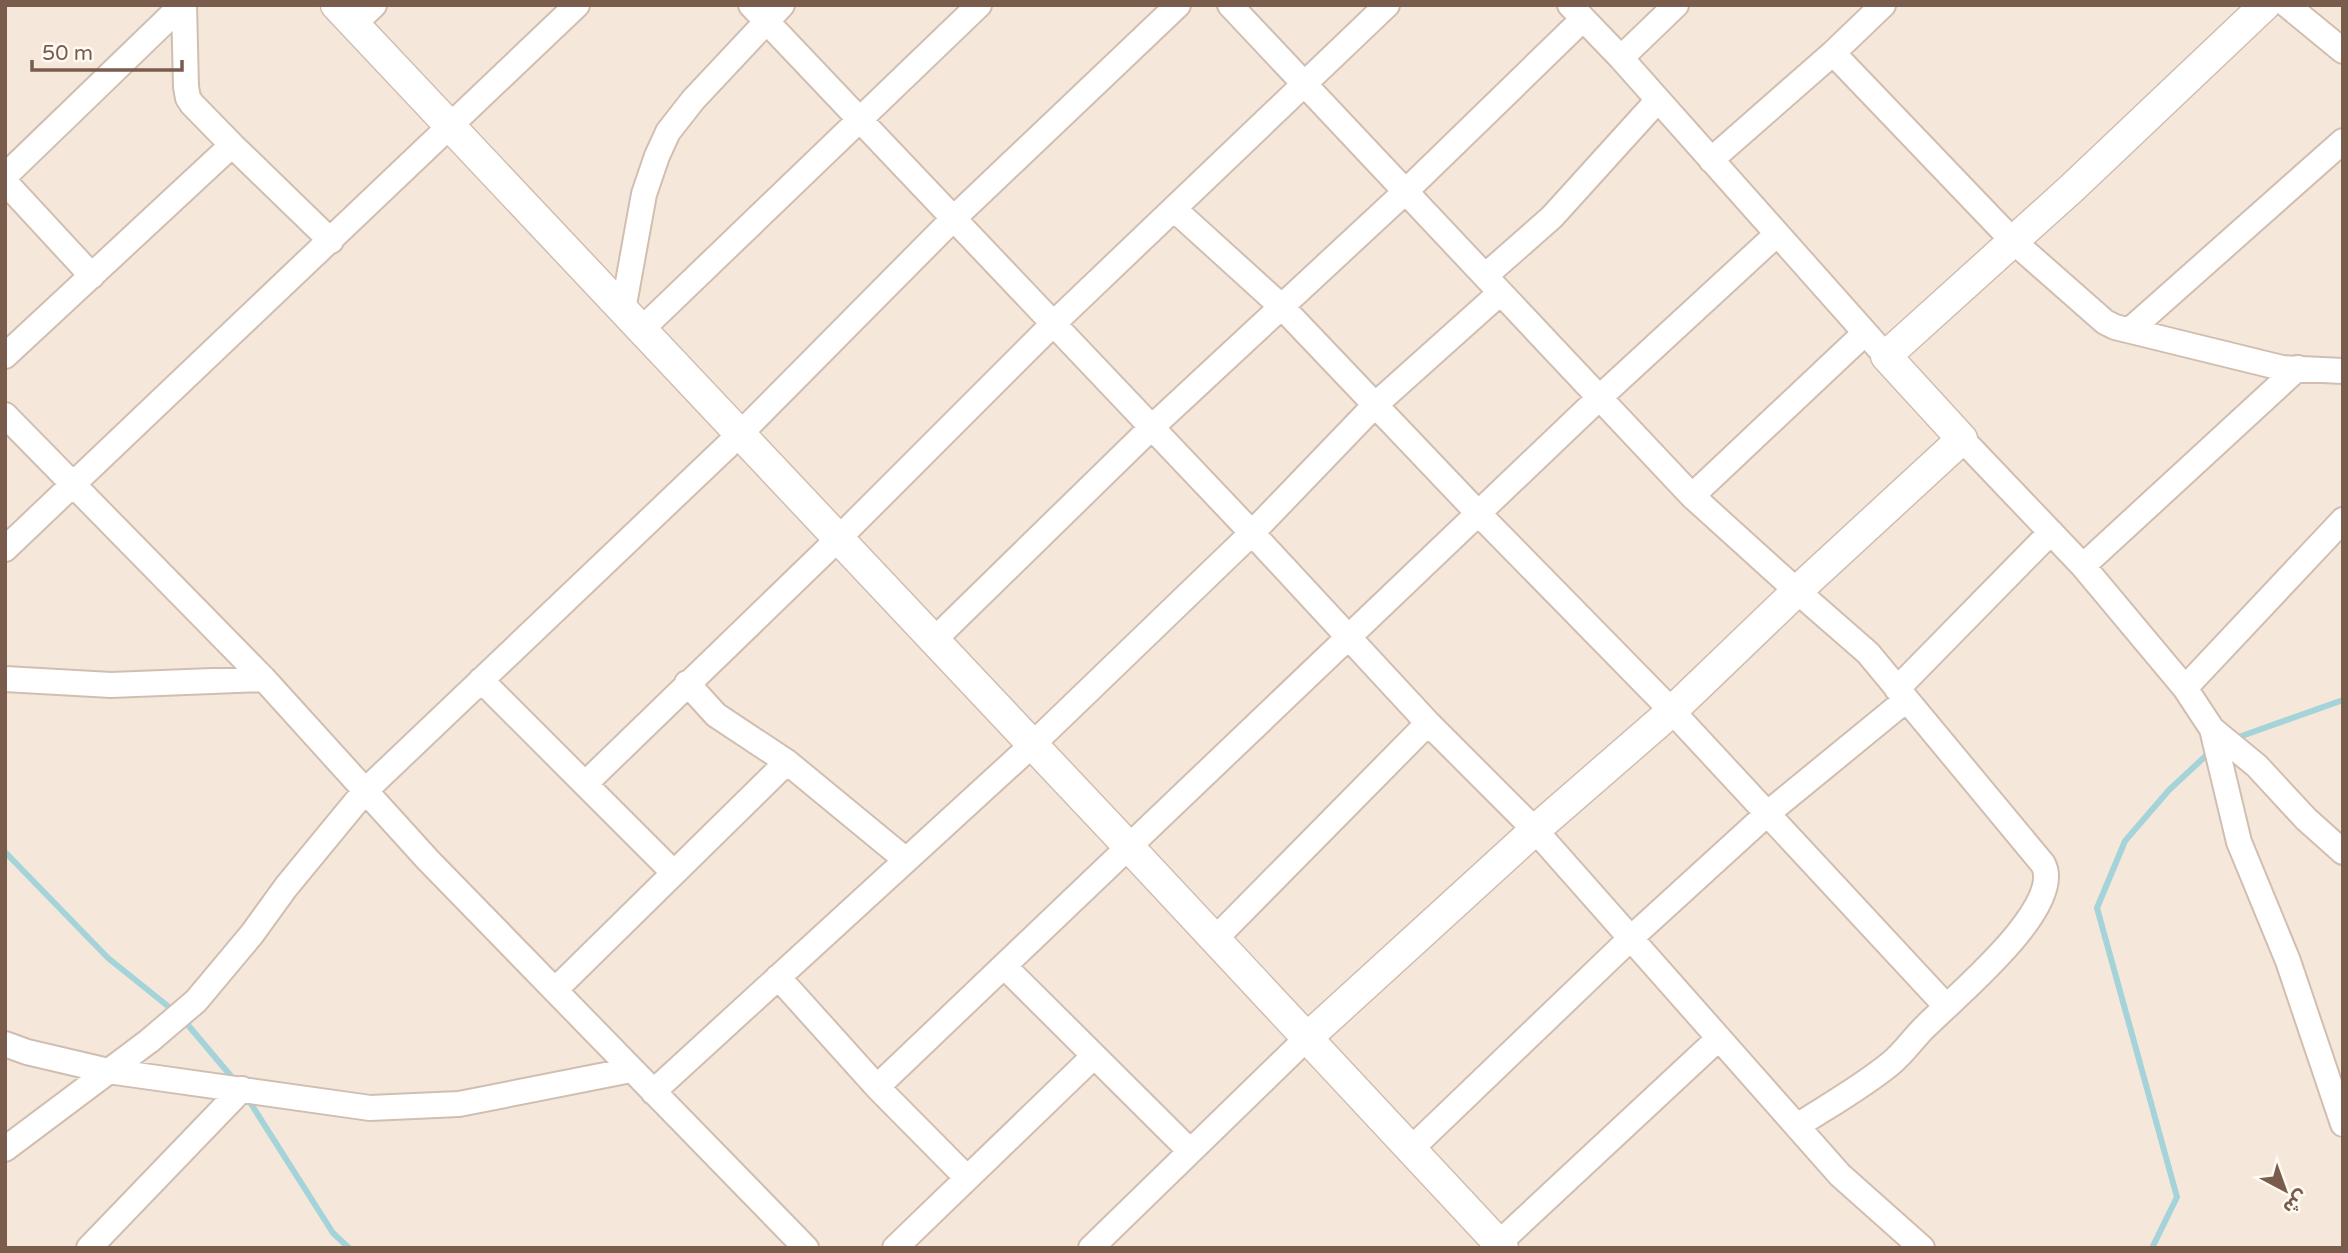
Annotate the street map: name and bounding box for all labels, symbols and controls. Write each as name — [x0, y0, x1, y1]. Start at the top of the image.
scale bar — [32, 28, 182, 72]
text: 50 m — [42, 41, 93, 66]
north arrow — [2250, 1155, 2320, 1225]
text: ش — [2278, 1185, 2313, 1219]

